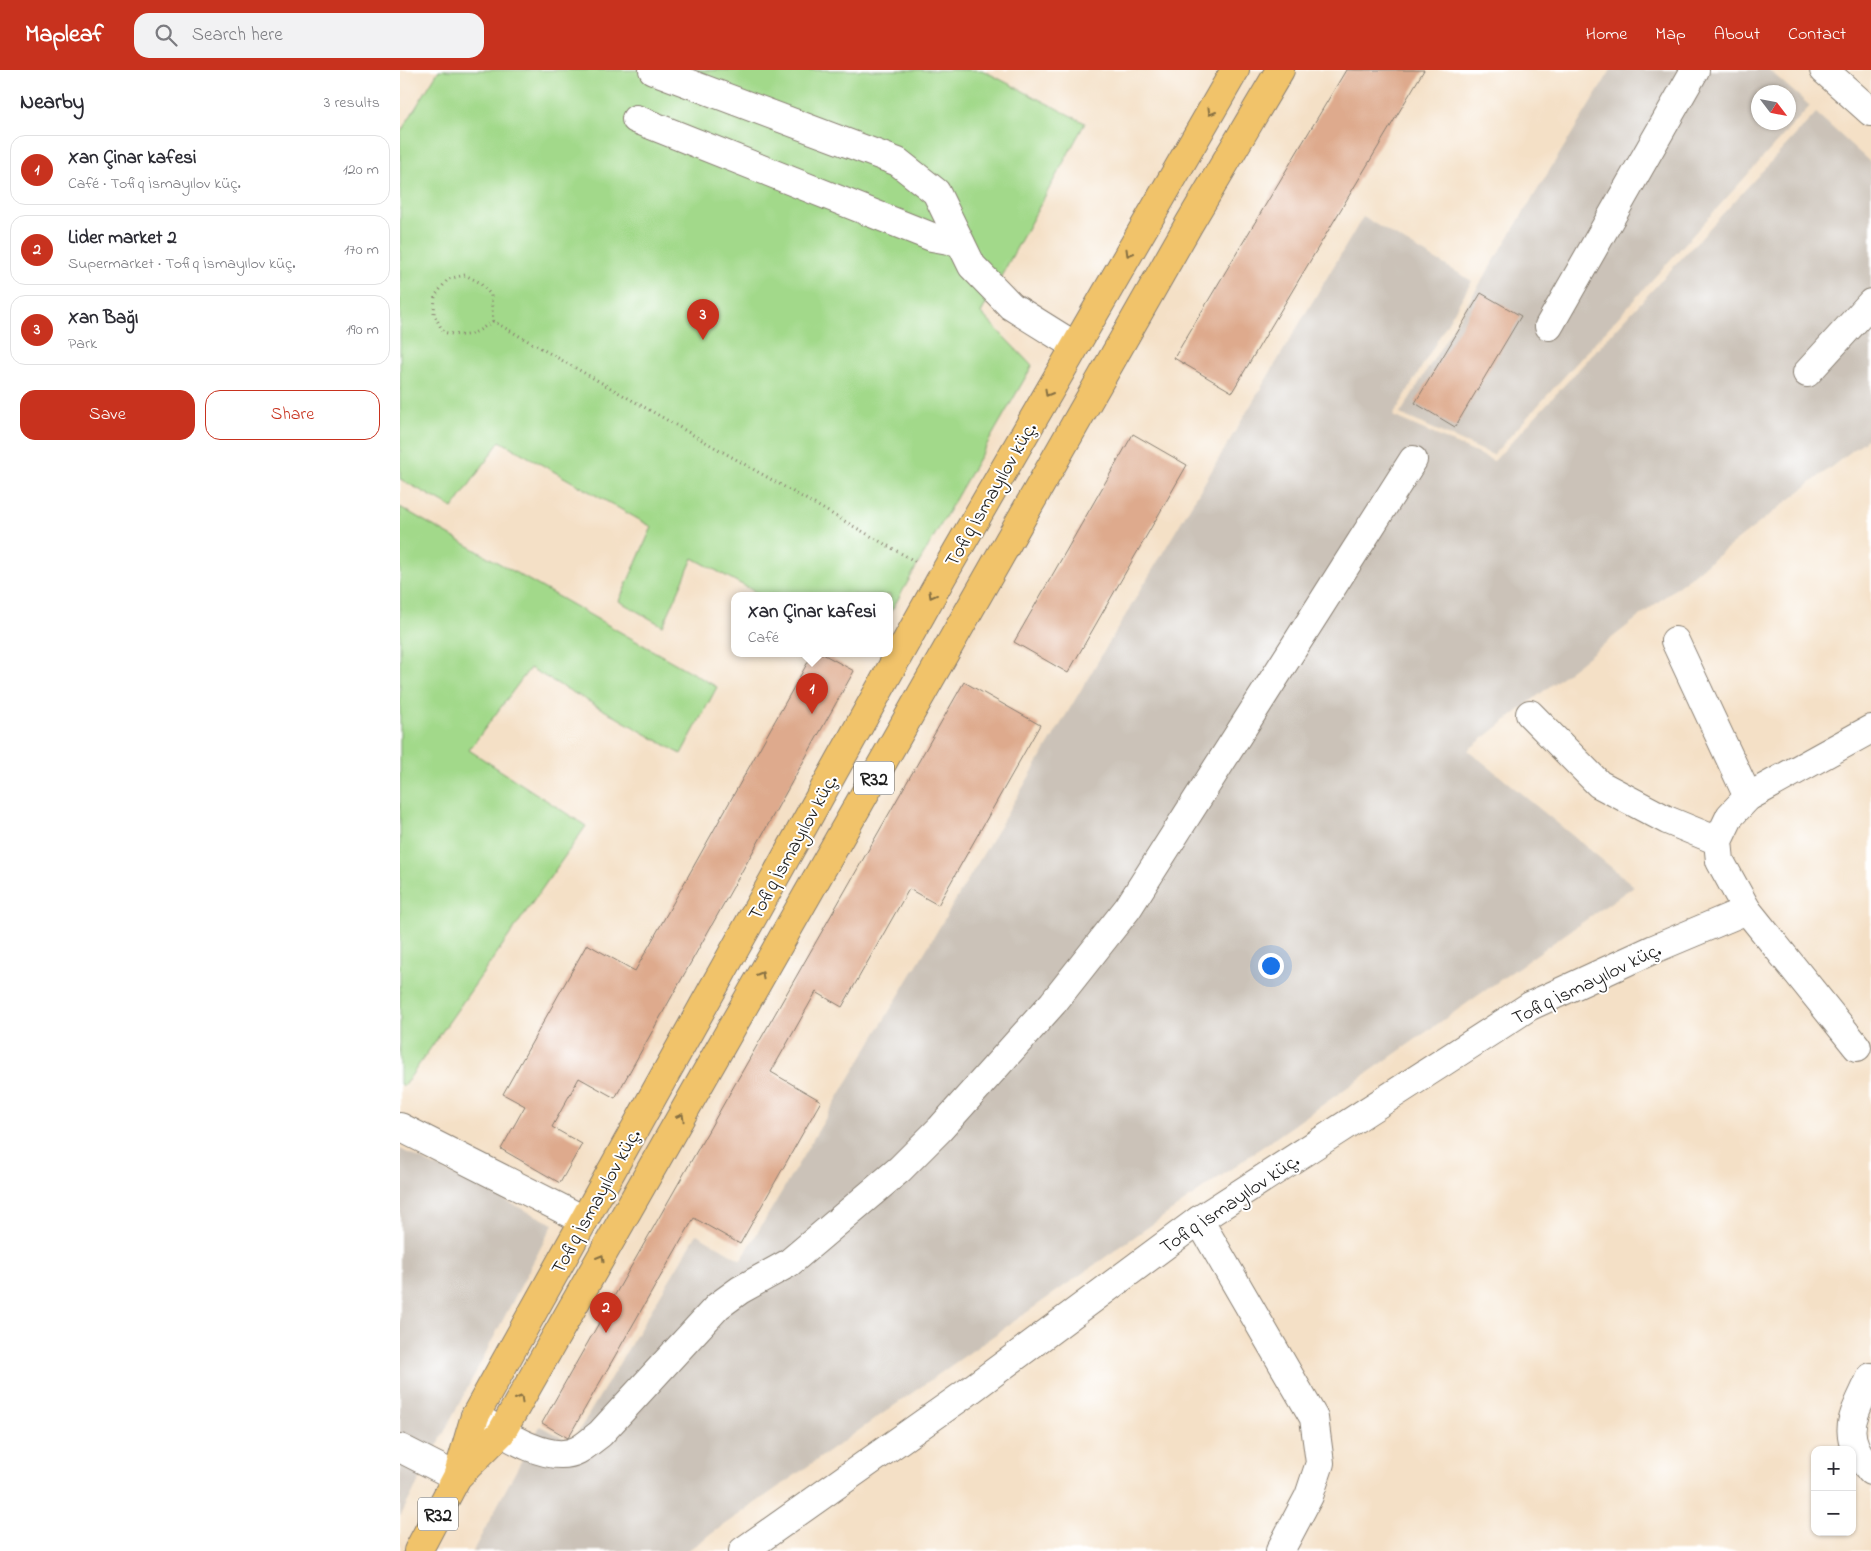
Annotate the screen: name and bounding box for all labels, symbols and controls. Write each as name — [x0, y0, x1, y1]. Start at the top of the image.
search box — [134, 13, 484, 58]
text: Mapleaf — [25, 18, 104, 53]
icon: search — [152, 21, 180, 49]
text: Search here — [192, 22, 283, 49]
text: Home — [1586, 22, 1627, 48]
text: Map — [1655, 22, 1686, 48]
text: About — [1714, 22, 1760, 48]
text: Contact — [1788, 22, 1846, 48]
north arrow — [1751, 85, 1796, 130]
text: Nearby — [20, 88, 84, 118]
text: 3 results — [324, 91, 380, 115]
one-way arrow — [1207, 107, 1217, 116]
text: Xan Çinar kafesi — [68, 145, 196, 172]
text: 1 — [34, 158, 40, 182]
text: 120 m — [343, 158, 379, 182]
text: Café · Tofiq İsmayılov küç. — [68, 172, 241, 196]
text: Lider market 2 — [68, 225, 177, 252]
text: 2 — [33, 238, 41, 262]
text: 170 m — [344, 238, 379, 262]
one-way arrow — [1126, 247, 1136, 256]
text: Supermarket · Tofiq İsmayılov küç. — [68, 252, 295, 276]
pin: 3 — [687, 299, 719, 340]
text: Xan Bağı — [68, 305, 138, 332]
text: 3 — [34, 318, 40, 342]
text: 190 m — [346, 318, 379, 342]
text: Park — [68, 332, 97, 356]
one-way arrow — [1044, 388, 1054, 397]
button: Save — [20, 390, 195, 440]
button: Share — [205, 390, 380, 440]
street label: Tofiq İsmayılov küç. — [939, 418, 1045, 573]
one-way arrow — [928, 590, 938, 599]
popup — [731, 592, 893, 657]
text: Xan Çinar kafesi — [748, 599, 876, 626]
text: Café — [748, 626, 779, 650]
pin: 1 — [796, 673, 828, 714]
road number: R32 — [854, 761, 894, 794]
street label: Tofiq İsmayılov küç. — [742, 770, 846, 926]
street label: Tofiq İsmayılov küç. — [1508, 937, 1667, 1034]
your location — [1258, 953, 1284, 979]
one-way arrow — [755, 972, 765, 981]
one-way arrow — [675, 1113, 685, 1122]
street label: Tofiq İsmayılov küç. — [545, 1124, 649, 1280]
street label: Tofiq İsmayılov küç. — [1155, 1148, 1306, 1263]
one-way arrow — [594, 1254, 604, 1263]
pin: 2 — [590, 1292, 622, 1333]
one-way arrow — [514, 1395, 524, 1404]
map controls — [1811, 1446, 1856, 1536]
button: + — [1811, 1446, 1856, 1491]
button: − — [1811, 1491, 1856, 1536]
road number: R32 — [418, 1498, 458, 1530]

